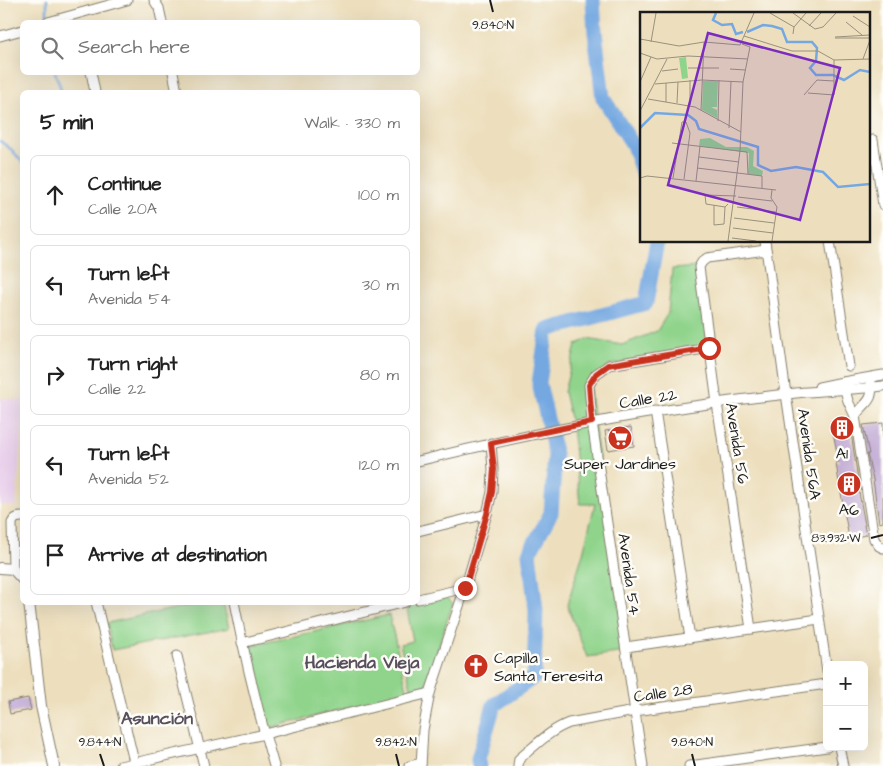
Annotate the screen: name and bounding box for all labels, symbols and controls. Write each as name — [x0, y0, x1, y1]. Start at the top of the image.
inset map — [640, 12, 870, 242]
text: 9.840°N — [472, 17, 515, 34]
search box — [20, 20, 420, 75]
icon: search — [38, 34, 66, 62]
text: Search here — [78, 34, 190, 61]
text: 5 min — [40, 108, 93, 137]
text: Walk · 330 m — [304, 112, 400, 134]
text: Continue — [88, 171, 162, 198]
icon: ahead — [41, 181, 69, 209]
text: 100 m — [358, 184, 399, 206]
text: Calle 20A — [88, 198, 157, 220]
text: Turn left — [88, 261, 169, 288]
icon: left — [41, 271, 69, 299]
text: 30 m — [362, 274, 399, 296]
text: Avenida 54 — [88, 288, 171, 310]
route start — [698, 337, 721, 360]
text: Turn right — [88, 351, 177, 378]
icon: right — [41, 361, 69, 389]
text: 80 m — [360, 364, 399, 386]
text: Calle 22 — [88, 378, 146, 400]
street label: Calle 22 — [618, 384, 678, 414]
street label: Avenida 56 — [720, 401, 754, 485]
street label: Avenida 56A — [792, 407, 826, 501]
building icon: A1 — [829, 415, 855, 441]
supermarket icon: Super Jardines — [607, 425, 633, 451]
text: Turn left — [88, 441, 169, 468]
place label: A1 — [836, 443, 848, 465]
icon: left — [41, 451, 69, 479]
place label: Super Jardines — [564, 453, 676, 475]
text: 120 m — [359, 454, 399, 476]
text: Avenida 52 — [88, 468, 169, 490]
building icon: A6 — [836, 471, 862, 497]
place label: A6 — [839, 499, 859, 521]
text: 83.932°W — [811, 530, 861, 547]
street label: Avenida 54 — [612, 532, 646, 617]
icon: arrive — [41, 541, 69, 569]
text: Arrive at destination — [88, 542, 267, 569]
route end — [454, 577, 477, 600]
place label: Capilla - Santa Teresita — [494, 647, 603, 687]
district label: Hacienda Vieja — [305, 650, 420, 675]
church icon: Capilla - Santa Teresita — [463, 653, 489, 679]
map controls — [823, 661, 868, 751]
button: + — [823, 661, 868, 706]
street label: Calle 28 — [632, 678, 694, 708]
district label: Asunción — [121, 706, 193, 731]
button: − — [823, 706, 868, 751]
text: 9.844°N — [79, 734, 122, 751]
text: 9.842°N — [375, 734, 417, 751]
text: 9.840°N — [671, 734, 714, 751]

